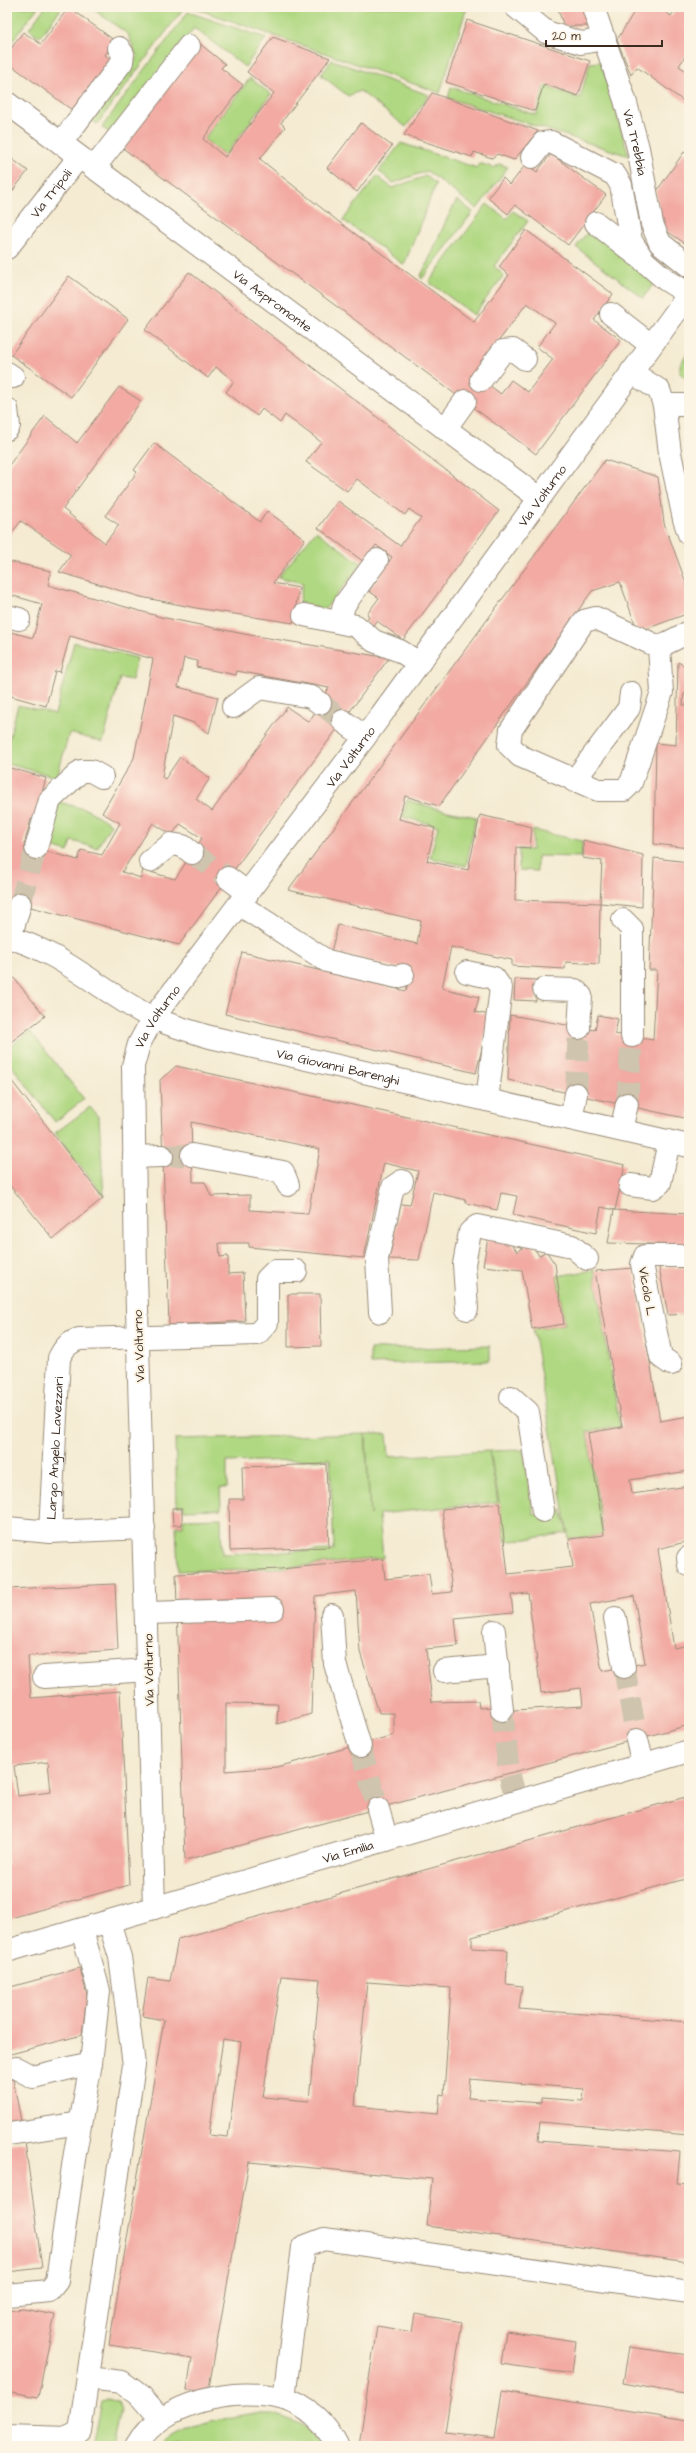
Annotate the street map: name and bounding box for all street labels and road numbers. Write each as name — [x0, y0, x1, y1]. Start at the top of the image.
street label: Via Trebbia — [618, 107, 651, 177]
street label: Via Tripoli — [26, 165, 76, 222]
street label: Via Aspromonte — [229, 266, 316, 337]
street label: Via Volturno — [514, 461, 572, 530]
street label: Via Volturno — [322, 722, 380, 792]
street label: Via Volturno — [130, 981, 185, 1052]
street label: Via Giovanni Barenghi — [275, 1044, 401, 1090]
street label: Vicolo L — [634, 1265, 660, 1317]
street label: Via Volturno — [129, 1309, 149, 1382]
street label: Largo Angelo Lavezzari — [43, 1376, 68, 1520]
street label: Via Volturno — [139, 1633, 159, 1706]
street label: Via Emilia — [320, 1836, 376, 1868]

